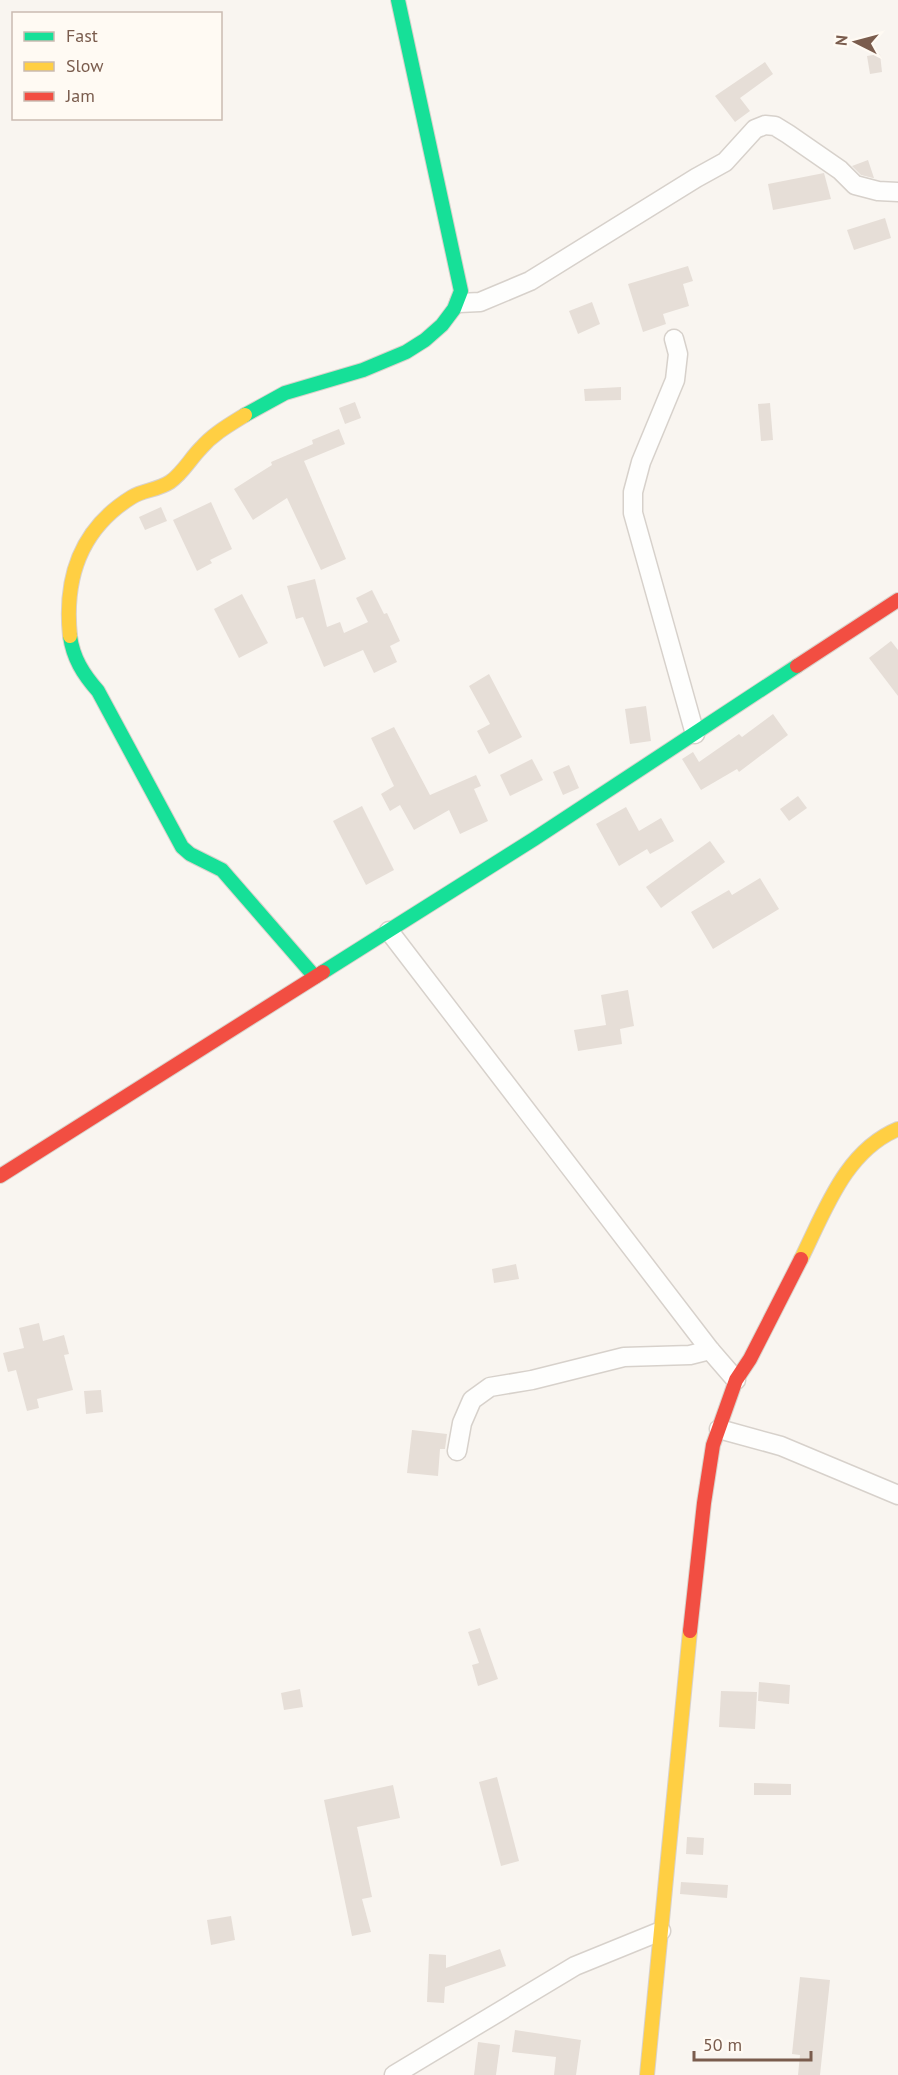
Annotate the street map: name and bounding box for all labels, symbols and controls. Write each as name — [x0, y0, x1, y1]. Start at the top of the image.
legend — [12, 12, 222, 120]
north arrow — [826, 12, 886, 72]
text: Fast — [66, 24, 98, 47]
text: N — [831, 34, 852, 47]
text: Slow — [66, 54, 104, 77]
text: Jam — [65, 84, 95, 107]
scale bar — [694, 2024, 811, 2062]
text: 50 m — [703, 2033, 742, 2056]

